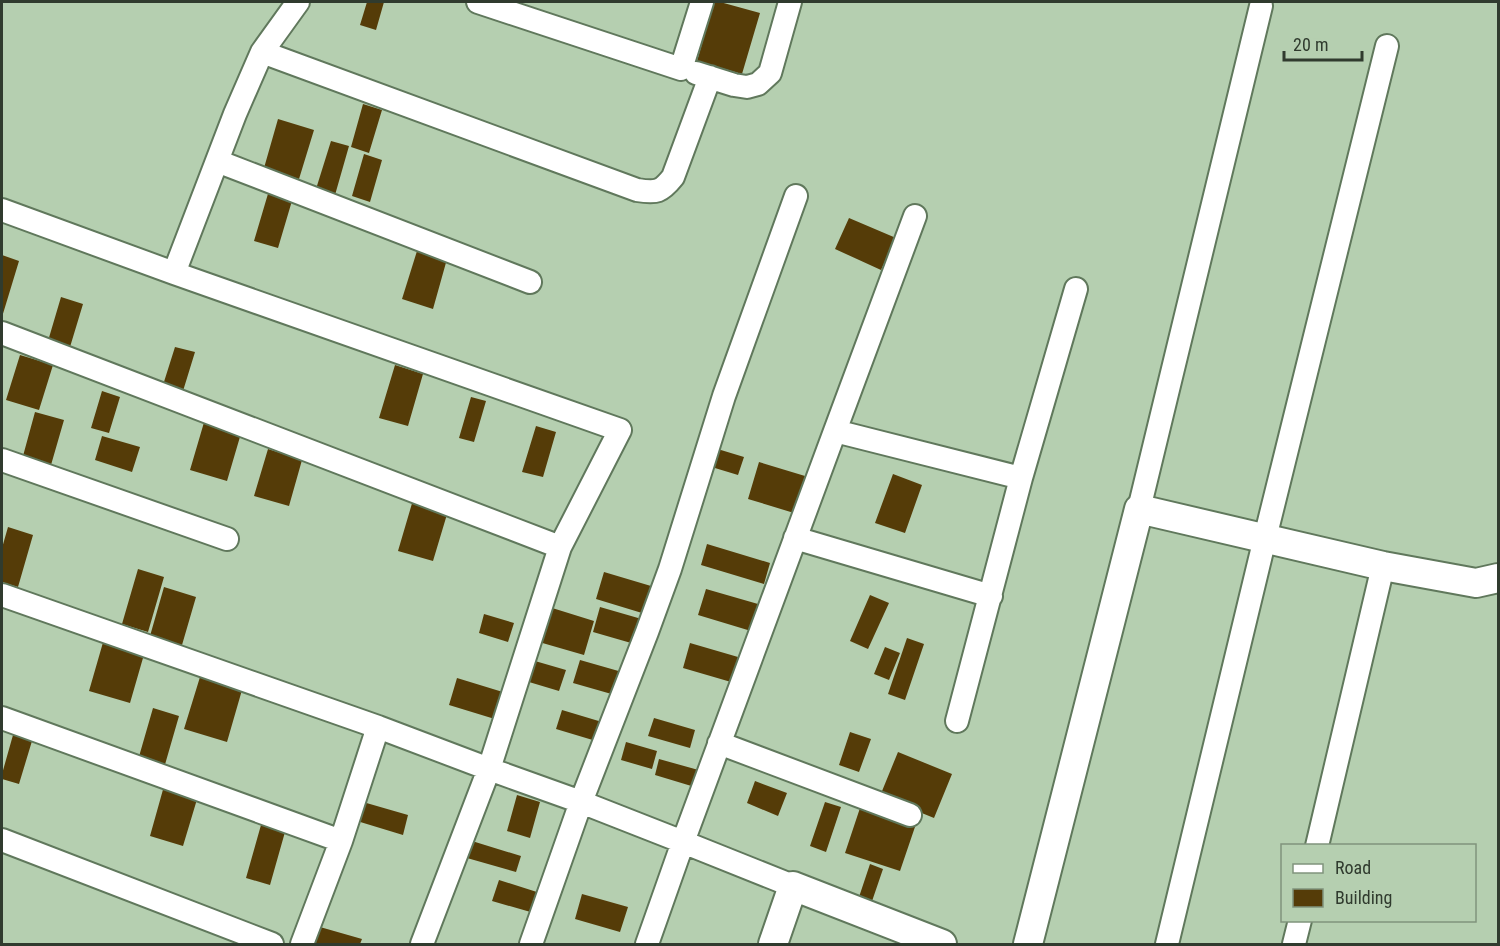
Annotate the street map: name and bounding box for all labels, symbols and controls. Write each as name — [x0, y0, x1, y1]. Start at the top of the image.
scale bar — [1284, 24, 1362, 62]
text: 20 m — [1293, 34, 1328, 55]
legend — [1281, 844, 1476, 922]
text: Road — [1335, 857, 1371, 878]
text: Building — [1335, 887, 1392, 908]

